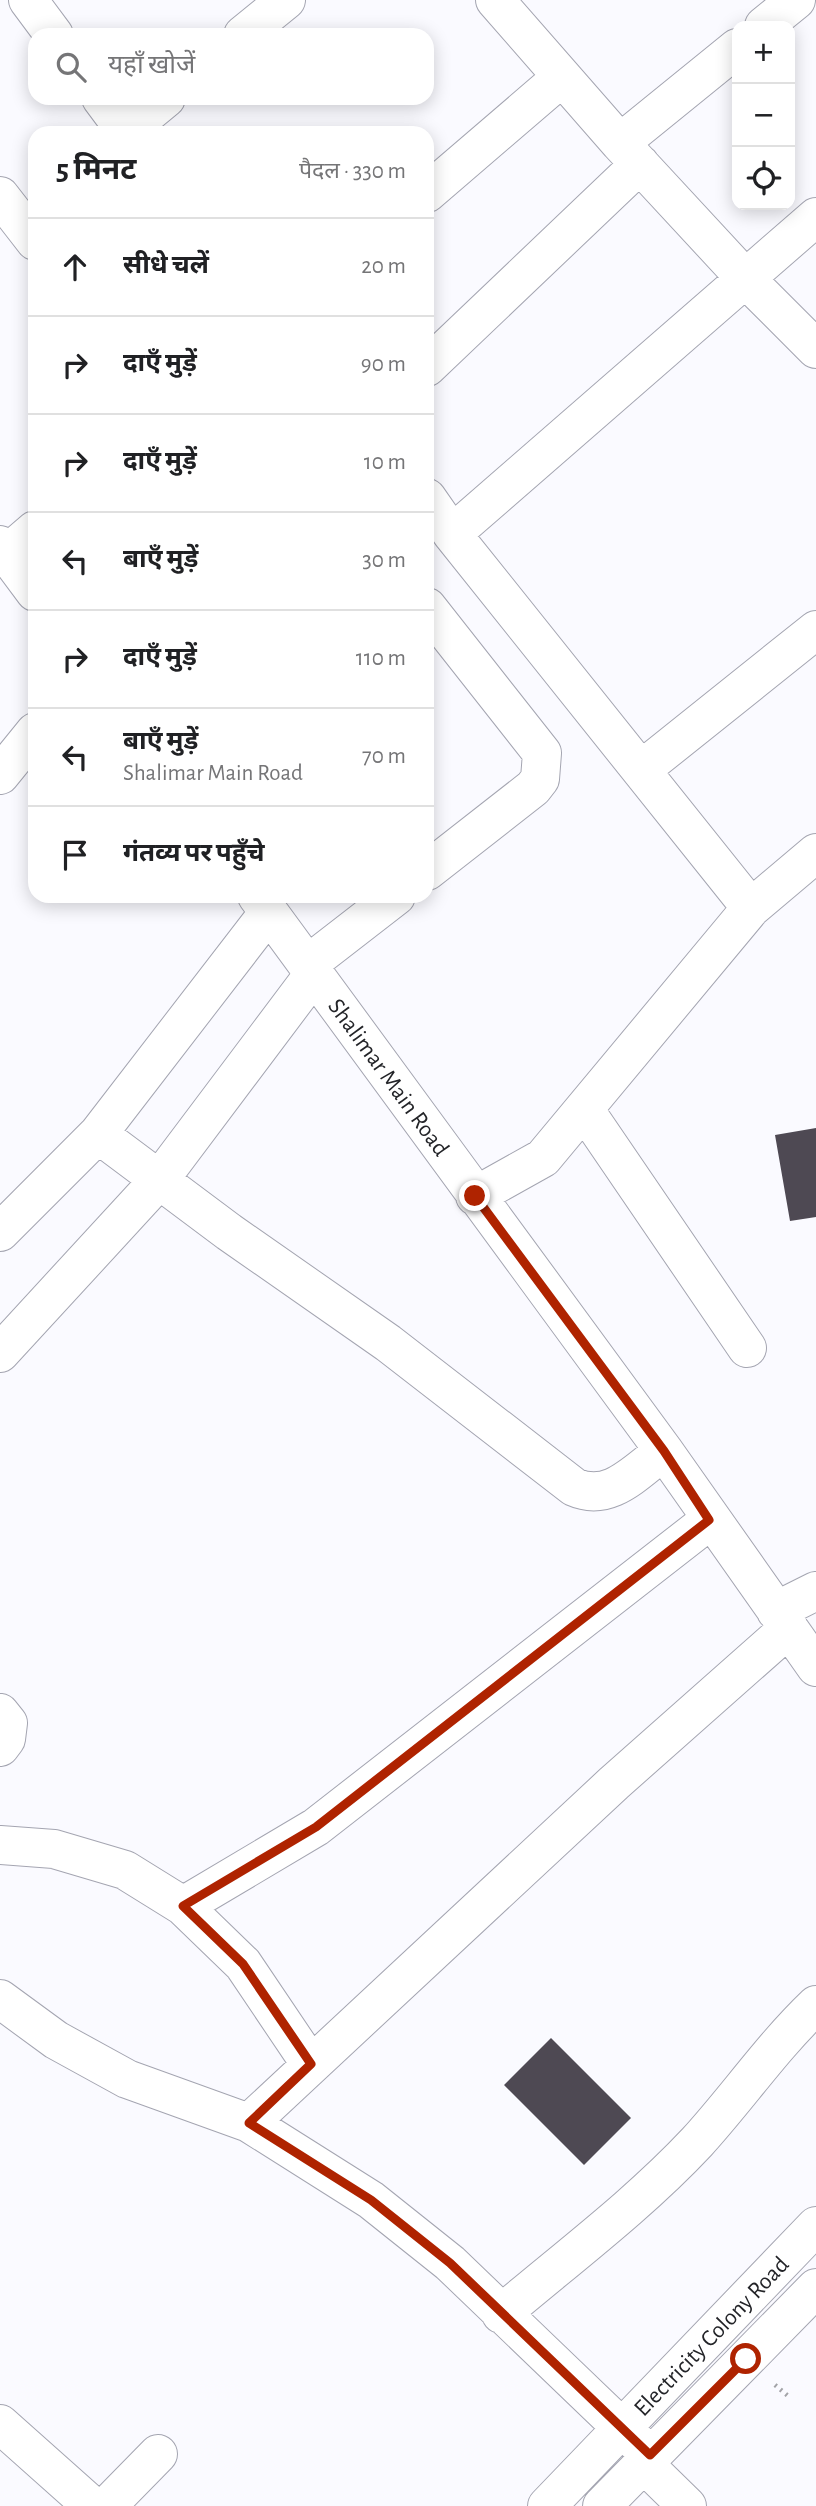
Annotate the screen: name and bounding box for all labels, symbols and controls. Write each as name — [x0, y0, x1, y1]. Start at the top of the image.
map controls — [732, 21, 795, 210]
button: + — [732, 21, 795, 84]
search box — [28, 28, 434, 105]
icon: search — [52, 48, 90, 86]
text: यहाँ खोजें — [108, 52, 195, 78]
button: − — [732, 84, 795, 147]
button: locate — [732, 147, 795, 210]
text: 5 मिनट — [56, 155, 136, 185]
text: पैदल · 330 m — [299, 160, 406, 183]
icon: ahead — [56, 248, 94, 286]
text: सीधे चलें — [123, 252, 209, 278]
text: 20 m — [361, 255, 406, 278]
icon: right — [56, 346, 94, 384]
text: दाएँ मुड़ें — [123, 350, 197, 376]
text: 90 m — [361, 353, 406, 376]
icon: right — [56, 444, 94, 482]
text: दाएँ मुड़ें — [123, 448, 197, 474]
text: 10 m — [364, 451, 406, 474]
icon: left — [56, 542, 94, 580]
text: बाएँ मुड़ें — [123, 546, 198, 572]
text: 30 m — [362, 549, 406, 572]
icon: right — [56, 640, 94, 678]
text: दाएँ मुड़ें — [123, 644, 197, 670]
text: 110 m — [356, 647, 406, 670]
text: बाएँ मुड़ें — [123, 728, 198, 754]
icon: left — [56, 738, 94, 776]
text: 70 m — [362, 745, 406, 768]
text: Shalimar Main Road — [123, 762, 303, 785]
icon: arrive — [56, 836, 94, 874]
text: गंतव्य पर पहुँचे — [123, 840, 265, 866]
street label: Shalimar Main Road — [323, 995, 453, 1161]
route end — [459, 1180, 490, 1211]
street label: Electricity Colony Road — [630, 2252, 794, 2421]
route start — [730, 2343, 761, 2374]

